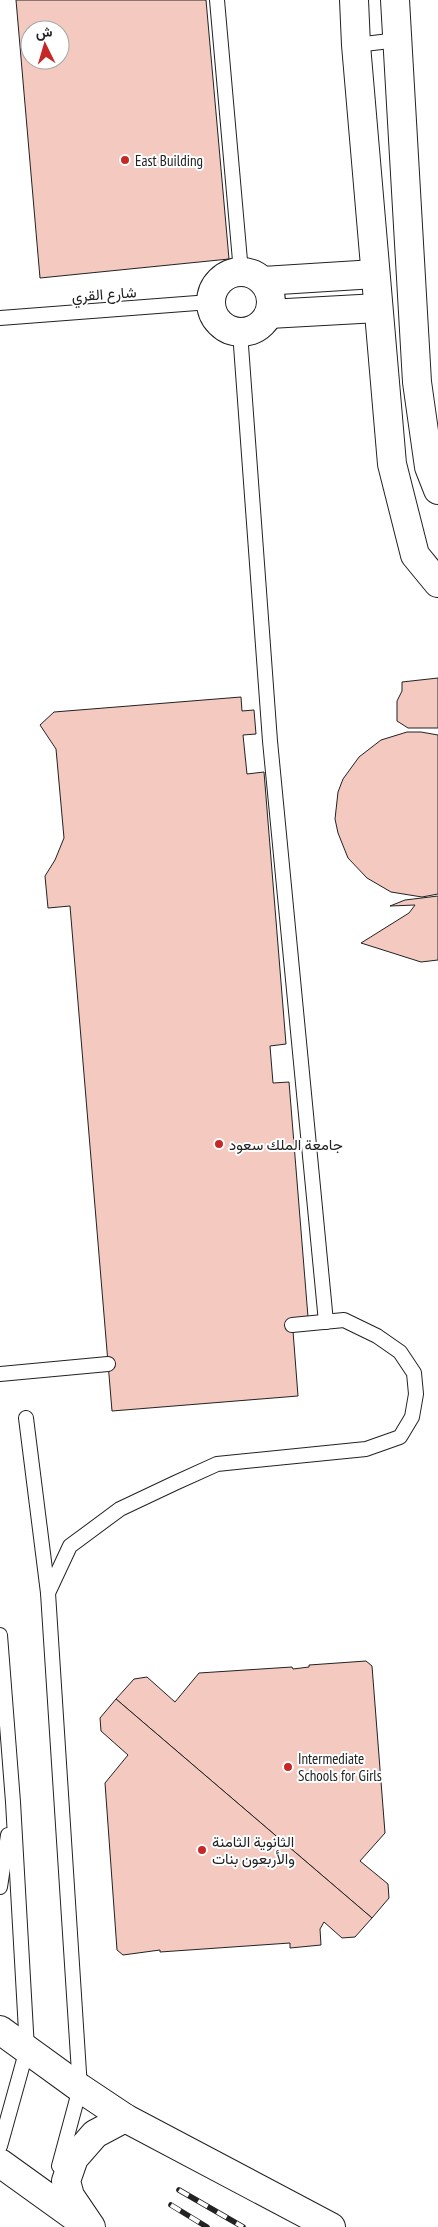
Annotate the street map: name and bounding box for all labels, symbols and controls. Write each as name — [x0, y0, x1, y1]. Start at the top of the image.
north arrow — [20, 20, 70, 70]
text: ش — [35, 22, 53, 42]
place label: East Building — [135, 151, 203, 170]
marker: East Building — [119, 154, 131, 166]
street label: شارع القري — [71, 282, 138, 310]
place label: جامعة الملك سعود — [229, 1135, 343, 1154]
marker: جامعة الملك سعود — [213, 1138, 225, 1150]
place label: Intermediate Schools for Girls — [298, 1749, 382, 1785]
marker: Intermediate Schools for Girls — [282, 1761, 294, 1773]
place label: الثانوية الثامنة والأربعون بنات — [212, 1832, 295, 1868]
marker: الثانوية الثامنة والأربعون بنات — [196, 1844, 208, 1856]

